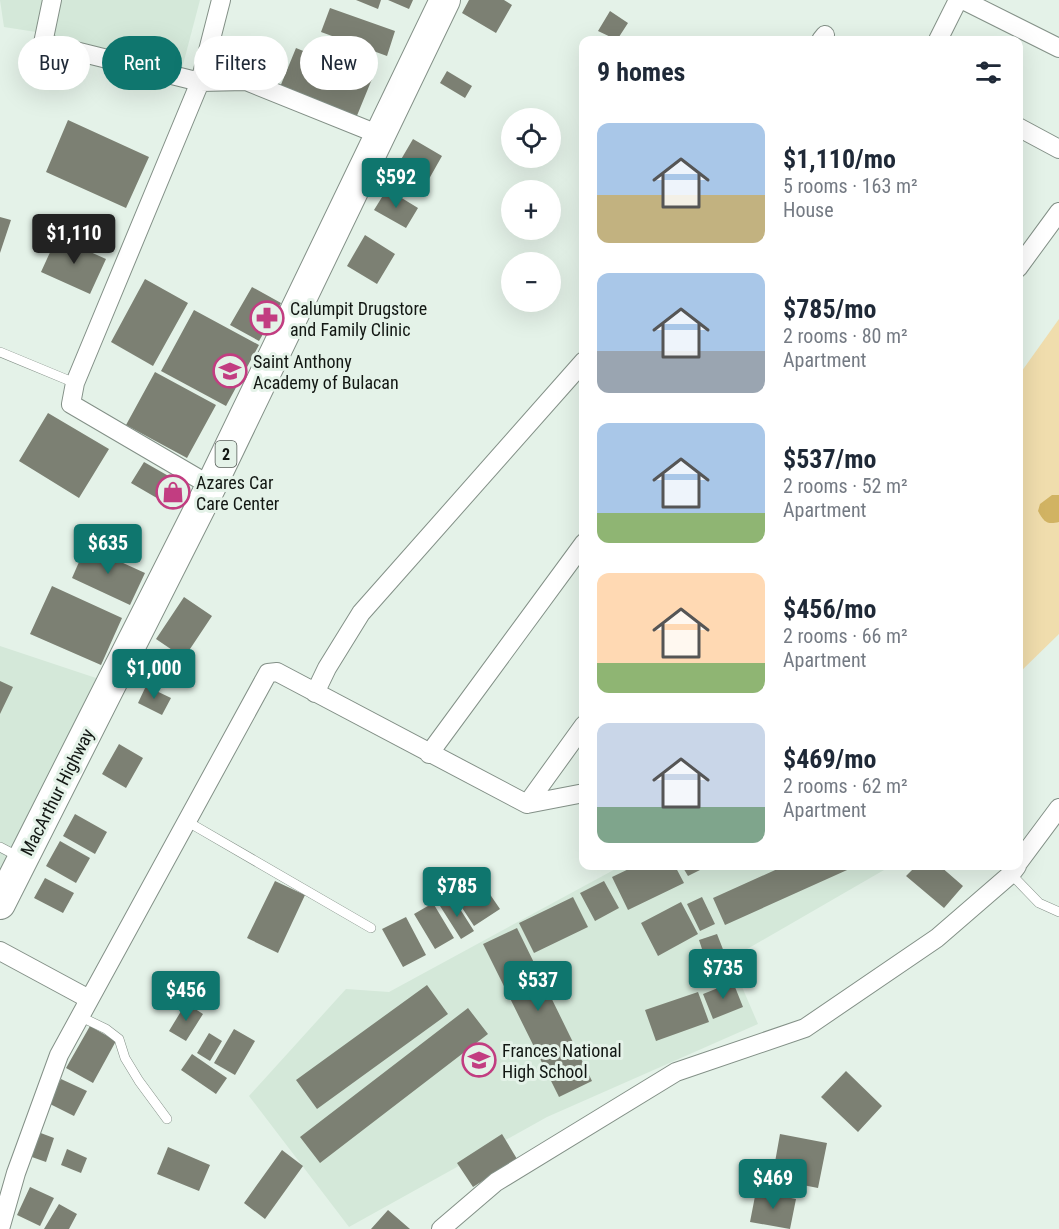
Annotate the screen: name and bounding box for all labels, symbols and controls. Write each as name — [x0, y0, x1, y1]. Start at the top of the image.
chip: Buy — [18, 36, 90, 90]
chip: Rent — [102, 36, 182, 90]
chip: Filters — [194, 36, 288, 90]
chip: New — [300, 36, 378, 90]
icon: filters — [972, 56, 1005, 89]
text: 9 homes — [597, 57, 685, 87]
map controls — [501, 108, 561, 312]
button: locate — [501, 108, 561, 168]
text: $1,110/mo — [783, 144, 896, 174]
icon: home — [645, 147, 717, 219]
pin: $592 — [360, 158, 432, 209]
text: $592 — [376, 165, 416, 189]
text: 5 rooms · 163 m² — [783, 174, 918, 198]
button: + — [501, 180, 561, 240]
text: House — [783, 198, 834, 222]
pin: $1,110 — [25, 214, 123, 265]
text: $1,110 — [46, 221, 102, 245]
button: − — [501, 252, 561, 312]
text: $785/mo — [783, 294, 876, 324]
icon: home — [645, 297, 717, 369]
place label: Calumpit Drugstore and Family Clinic — [290, 298, 427, 340]
pharmacy icon: Calumpit Drugstore and Family Clinic — [249, 300, 285, 336]
text: 2 rooms · 80 m² — [783, 324, 908, 348]
text: Apartment — [783, 348, 867, 372]
place label: Saint Anthony Academy of Bulacan — [253, 351, 399, 393]
school or university icon: Saint Anthony Academy of Bulacan — [212, 353, 248, 389]
road number: 2 — [216, 441, 236, 467]
text: $537/mo — [783, 444, 876, 474]
icon: home — [645, 447, 717, 519]
place label: Azares Car Care Center — [196, 472, 280, 514]
shop icon: Azares Car Care Center — [155, 474, 191, 510]
text: 2 rooms · 52 m² — [783, 474, 908, 498]
text: Apartment — [783, 498, 867, 522]
pin: $635 — [72, 524, 144, 575]
text: $635 — [88, 531, 128, 555]
text: $456/mo — [783, 594, 876, 624]
icon: home — [645, 597, 717, 669]
text: 2 rooms · 66 m² — [783, 624, 908, 648]
text: Apartment — [783, 648, 867, 672]
pin: $1,000 — [105, 649, 203, 700]
text: $1,000 — [126, 656, 182, 680]
street label: MacArthur Highway — [16, 725, 98, 859]
text: $469/mo — [783, 744, 876, 774]
icon: home — [645, 747, 717, 819]
text: 2 rooms · 62 m² — [783, 774, 908, 798]
text: Apartment — [783, 798, 867, 822]
pin: $785 — [421, 867, 493, 918]
text: $785 — [437, 874, 477, 898]
pin: $735 — [687, 949, 759, 1000]
text: $735 — [703, 956, 743, 980]
pin: $537 — [502, 961, 574, 1012]
text: $537 — [518, 968, 558, 992]
pin: $456 — [150, 971, 222, 1022]
text: $456 — [166, 978, 206, 1002]
place label: Frances National High School — [502, 1040, 622, 1082]
school or university icon: Frances National High School — [461, 1042, 497, 1078]
pin: $469 — [737, 1159, 809, 1210]
text: $469 — [753, 1166, 793, 1190]

